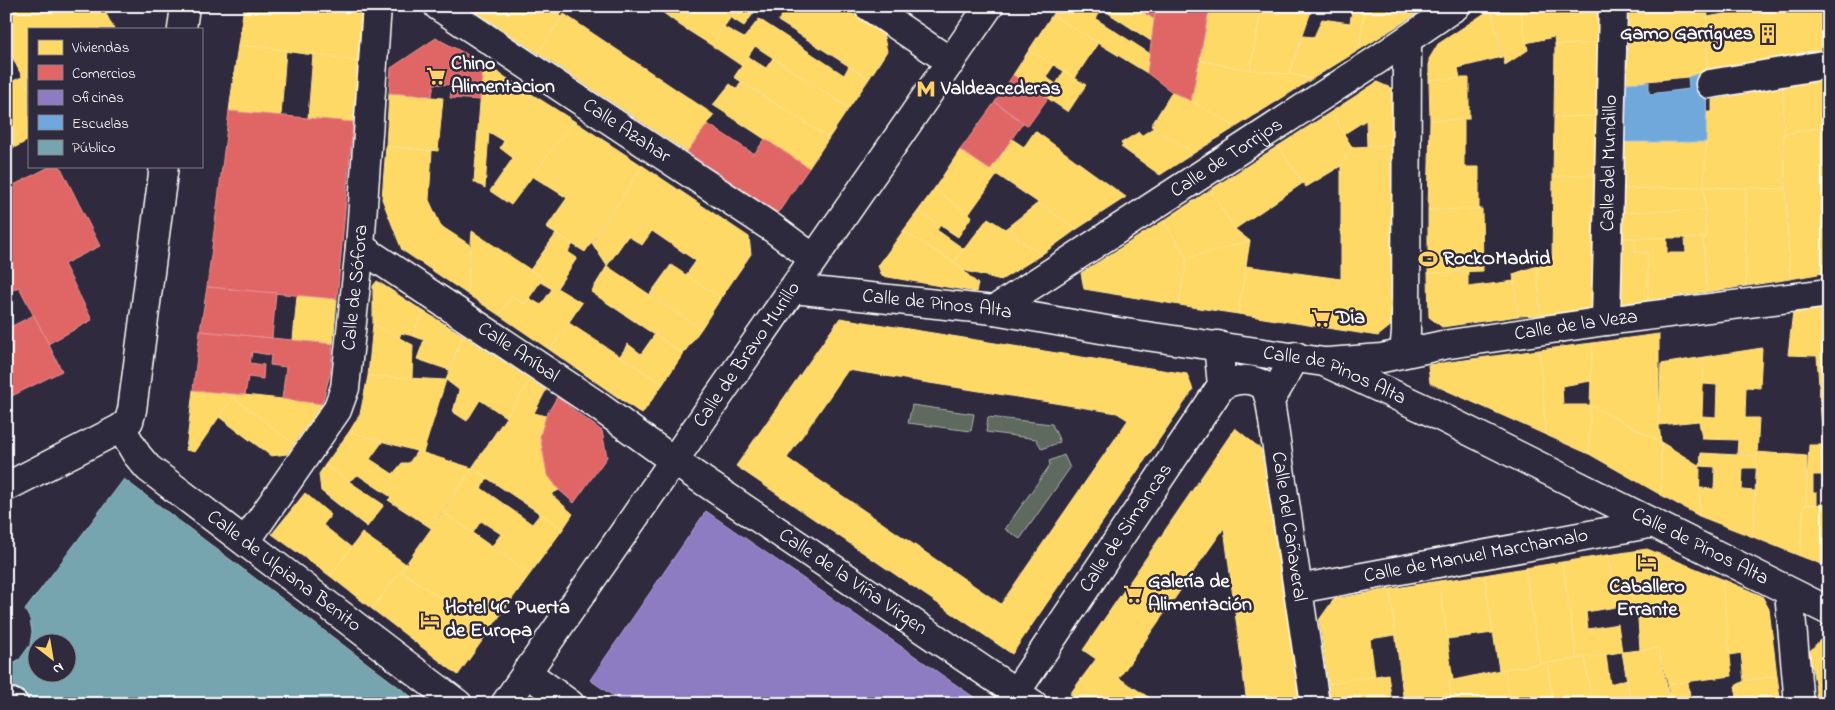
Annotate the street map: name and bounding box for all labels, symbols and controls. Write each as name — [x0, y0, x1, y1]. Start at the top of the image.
place label: Gamo Garrigues — [1620, 20, 1753, 50]
building icon: Gamo Garrigues — [1757, 23, 1779, 45]
legend — [28, 28, 202, 168]
text: Viviendas — [71, 37, 129, 59]
place label: Chino Alimentacion — [451, 50, 555, 102]
text: Comercios — [72, 63, 136, 85]
supermarket icon: Chino Alimentacion — [425, 65, 447, 87]
place label: Valdeacederas — [940, 75, 1061, 104]
metro station icon: Valdeacederas — [915, 78, 937, 100]
text: Oficinas — [72, 87, 124, 109]
street label: Calle Azahar — [576, 91, 677, 171]
street label: Calle del Mundillo — [1593, 94, 1626, 232]
street label: Calle de Torrijos — [1165, 111, 1289, 206]
text: Escuelas — [72, 113, 129, 135]
text: Público — [72, 137, 116, 159]
street label: Calle de Sófora — [335, 223, 376, 352]
place label: RockOMadrid — [1443, 245, 1551, 274]
sports icon: RockOMadrid — [1417, 248, 1439, 270]
street label: Calle de Bravo Murillo — [686, 276, 808, 434]
street label: Calle de Pinos Alta — [861, 282, 1014, 327]
street label: Calle de la Veza — [1512, 303, 1640, 349]
place label: Dia — [1335, 304, 1365, 333]
supermarket icon: Dia — [1310, 307, 1332, 329]
street label: Calle Aníbal — [471, 315, 565, 390]
street label: Calle de Pinos Alta — [1261, 339, 1411, 413]
street label: Calle del Cañaveral — [1263, 450, 1314, 604]
street label: Calle de Simancas — [1072, 457, 1180, 598]
street label: Calle de Pinos Alta — [1626, 500, 1774, 593]
street label: Calle de Ulpiana Benito — [200, 503, 367, 640]
street label: Calle de la Viña Virgen — [772, 521, 933, 643]
street label: Calle de Manuel Marchamalo — [1361, 521, 1591, 591]
hotel icon: Caballero Errante — [1636, 551, 1658, 573]
place label: Galería de Alimentación — [1148, 568, 1252, 620]
place label: Caballero Errante — [1609, 573, 1685, 625]
supermarket icon: Galería de Alimentación — [1122, 583, 1144, 605]
place label: Hotel 4C Puerta de Europa — [445, 594, 570, 646]
hotel icon: Hotel 4C Puerta de Europa — [419, 609, 441, 631]
north arrow — [28, 632, 78, 682]
text: N — [48, 656, 67, 679]

